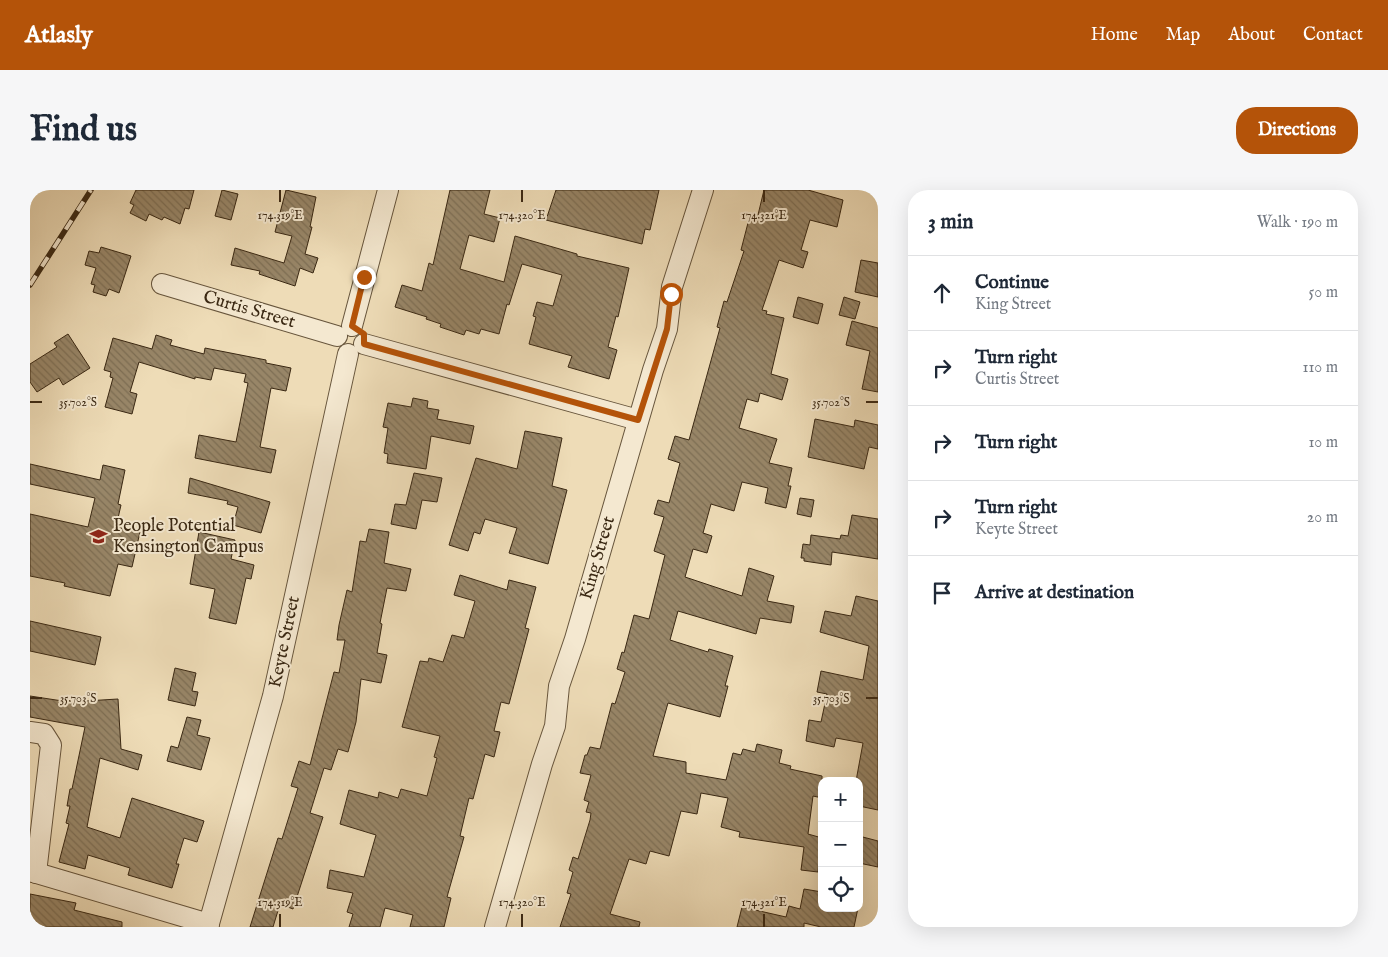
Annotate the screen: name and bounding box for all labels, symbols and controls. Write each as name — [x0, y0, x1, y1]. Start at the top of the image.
text: Atlasly — [25, 20, 93, 51]
text: Home — [1091, 24, 1138, 47]
text: Map — [1166, 24, 1200, 47]
text: About — [1228, 24, 1275, 47]
text: Contact — [1303, 24, 1363, 47]
button: Directions — [1236, 107, 1358, 154]
text: Find us — [30, 108, 137, 153]
text: 174.319°E — [257, 208, 303, 223]
text: 174.320°E — [499, 208, 545, 223]
text: 174.321°E — [741, 208, 787, 223]
text: 3 min — [928, 209, 973, 236]
text: Walk · 190 m — [1257, 213, 1338, 233]
route end — [353, 266, 376, 289]
text: Continue — [975, 271, 1049, 295]
icon: ahead — [928, 279, 956, 307]
route start — [660, 283, 683, 306]
text: 50 m — [1309, 283, 1338, 303]
street label: Curtis Street — [200, 286, 298, 334]
text: King Street — [975, 295, 1051, 315]
text: Turn right — [975, 346, 1057, 370]
icon: right — [928, 354, 956, 382]
text: 110 m — [1302, 358, 1338, 378]
text: Curtis Street — [975, 370, 1059, 390]
text: 35.702°S — [59, 395, 97, 410]
text: 35.702°S — [812, 395, 850, 410]
icon: right — [928, 429, 956, 457]
text: Turn right — [975, 431, 1057, 455]
text: 10 m — [1308, 433, 1338, 453]
text: Turn right — [975, 496, 1057, 520]
icon: right — [928, 504, 956, 532]
text: 20 m — [1307, 508, 1338, 528]
street label: King Street — [575, 514, 621, 602]
place label: People Potential Kensington Campus — [113, 515, 264, 559]
text: Keyte Street — [975, 520, 1058, 540]
school or university icon: People Potential Kensington Campus — [89, 526, 109, 546]
icon: arrive — [928, 579, 956, 607]
text: Arrive at destination — [975, 581, 1134, 605]
street label: Keyte Street — [264, 594, 306, 690]
text: 35.703°S — [60, 691, 96, 706]
text: 35.703°S — [813, 691, 849, 706]
map controls — [818, 777, 863, 912]
button: + — [818, 777, 863, 822]
button: − — [818, 822, 863, 867]
button: locate — [818, 867, 863, 912]
text: 174.319°E — [257, 895, 303, 910]
text: 174.320°E — [499, 895, 545, 910]
text: 174.321°E — [741, 895, 787, 910]

